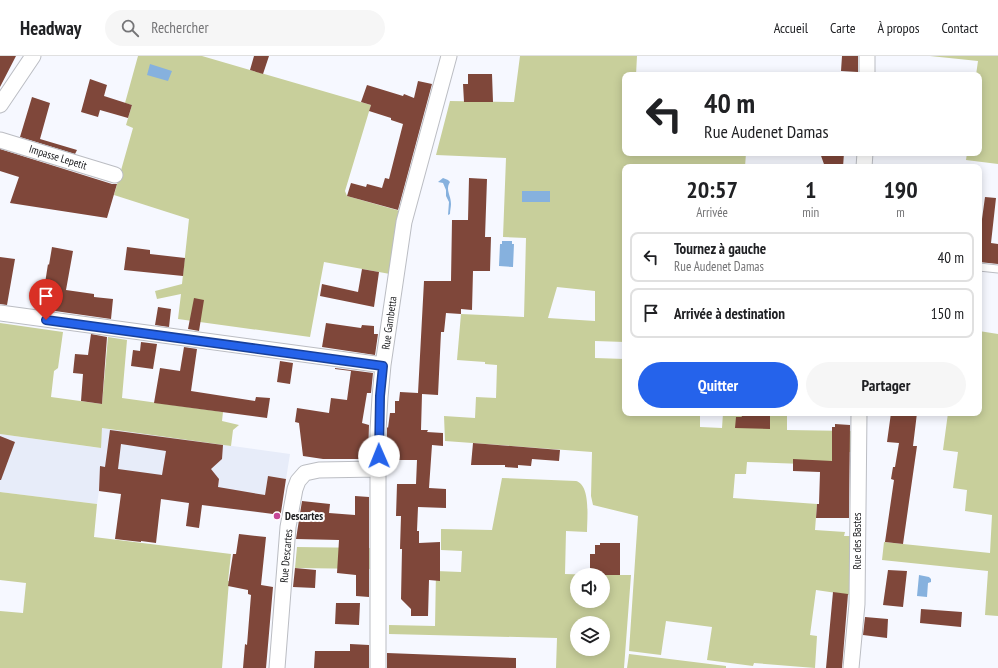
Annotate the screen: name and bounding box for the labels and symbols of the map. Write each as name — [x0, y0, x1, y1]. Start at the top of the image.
street label: Impasse Lepetit — [27, 142, 89, 172]
pin — [29, 279, 63, 320]
street label: Rue Gambetta — [378, 295, 400, 351]
position arrow — [358, 435, 400, 477]
place label: Descartes — [285, 509, 323, 523]
marker: Descartes — [272, 511, 282, 521]
street label: Rue des Bastes — [850, 512, 864, 569]
street label: Rue Descartes — [277, 528, 295, 583]

